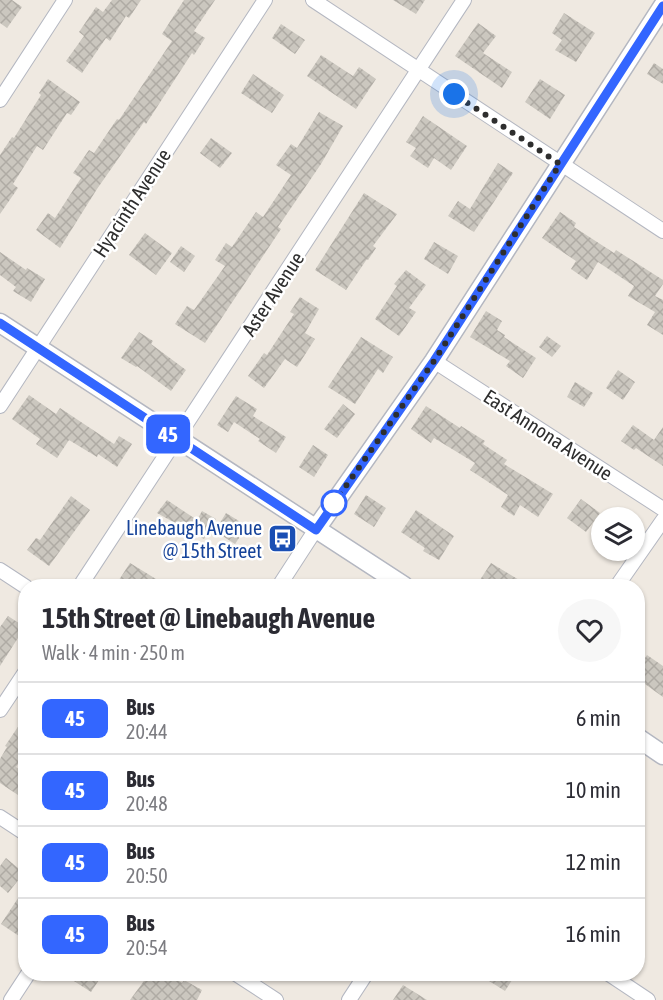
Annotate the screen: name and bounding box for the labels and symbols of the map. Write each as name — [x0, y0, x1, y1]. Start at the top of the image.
your location — [439, 79, 469, 109]
street label: Hyacinth Avenue — [88, 144, 175, 261]
street label: Aster Avenue — [237, 247, 308, 340]
street label: East Annona Avenue — [479, 384, 617, 485]
line badge: 45 — [141, 414, 195, 454]
unlabelled marker — [321, 490, 347, 516]
place label: Linebaugh Avenue @ 15th Street — [126, 516, 262, 562]
bus stop icon: Linebaugh Avenue @ 15th Street — [267, 523, 299, 555]

